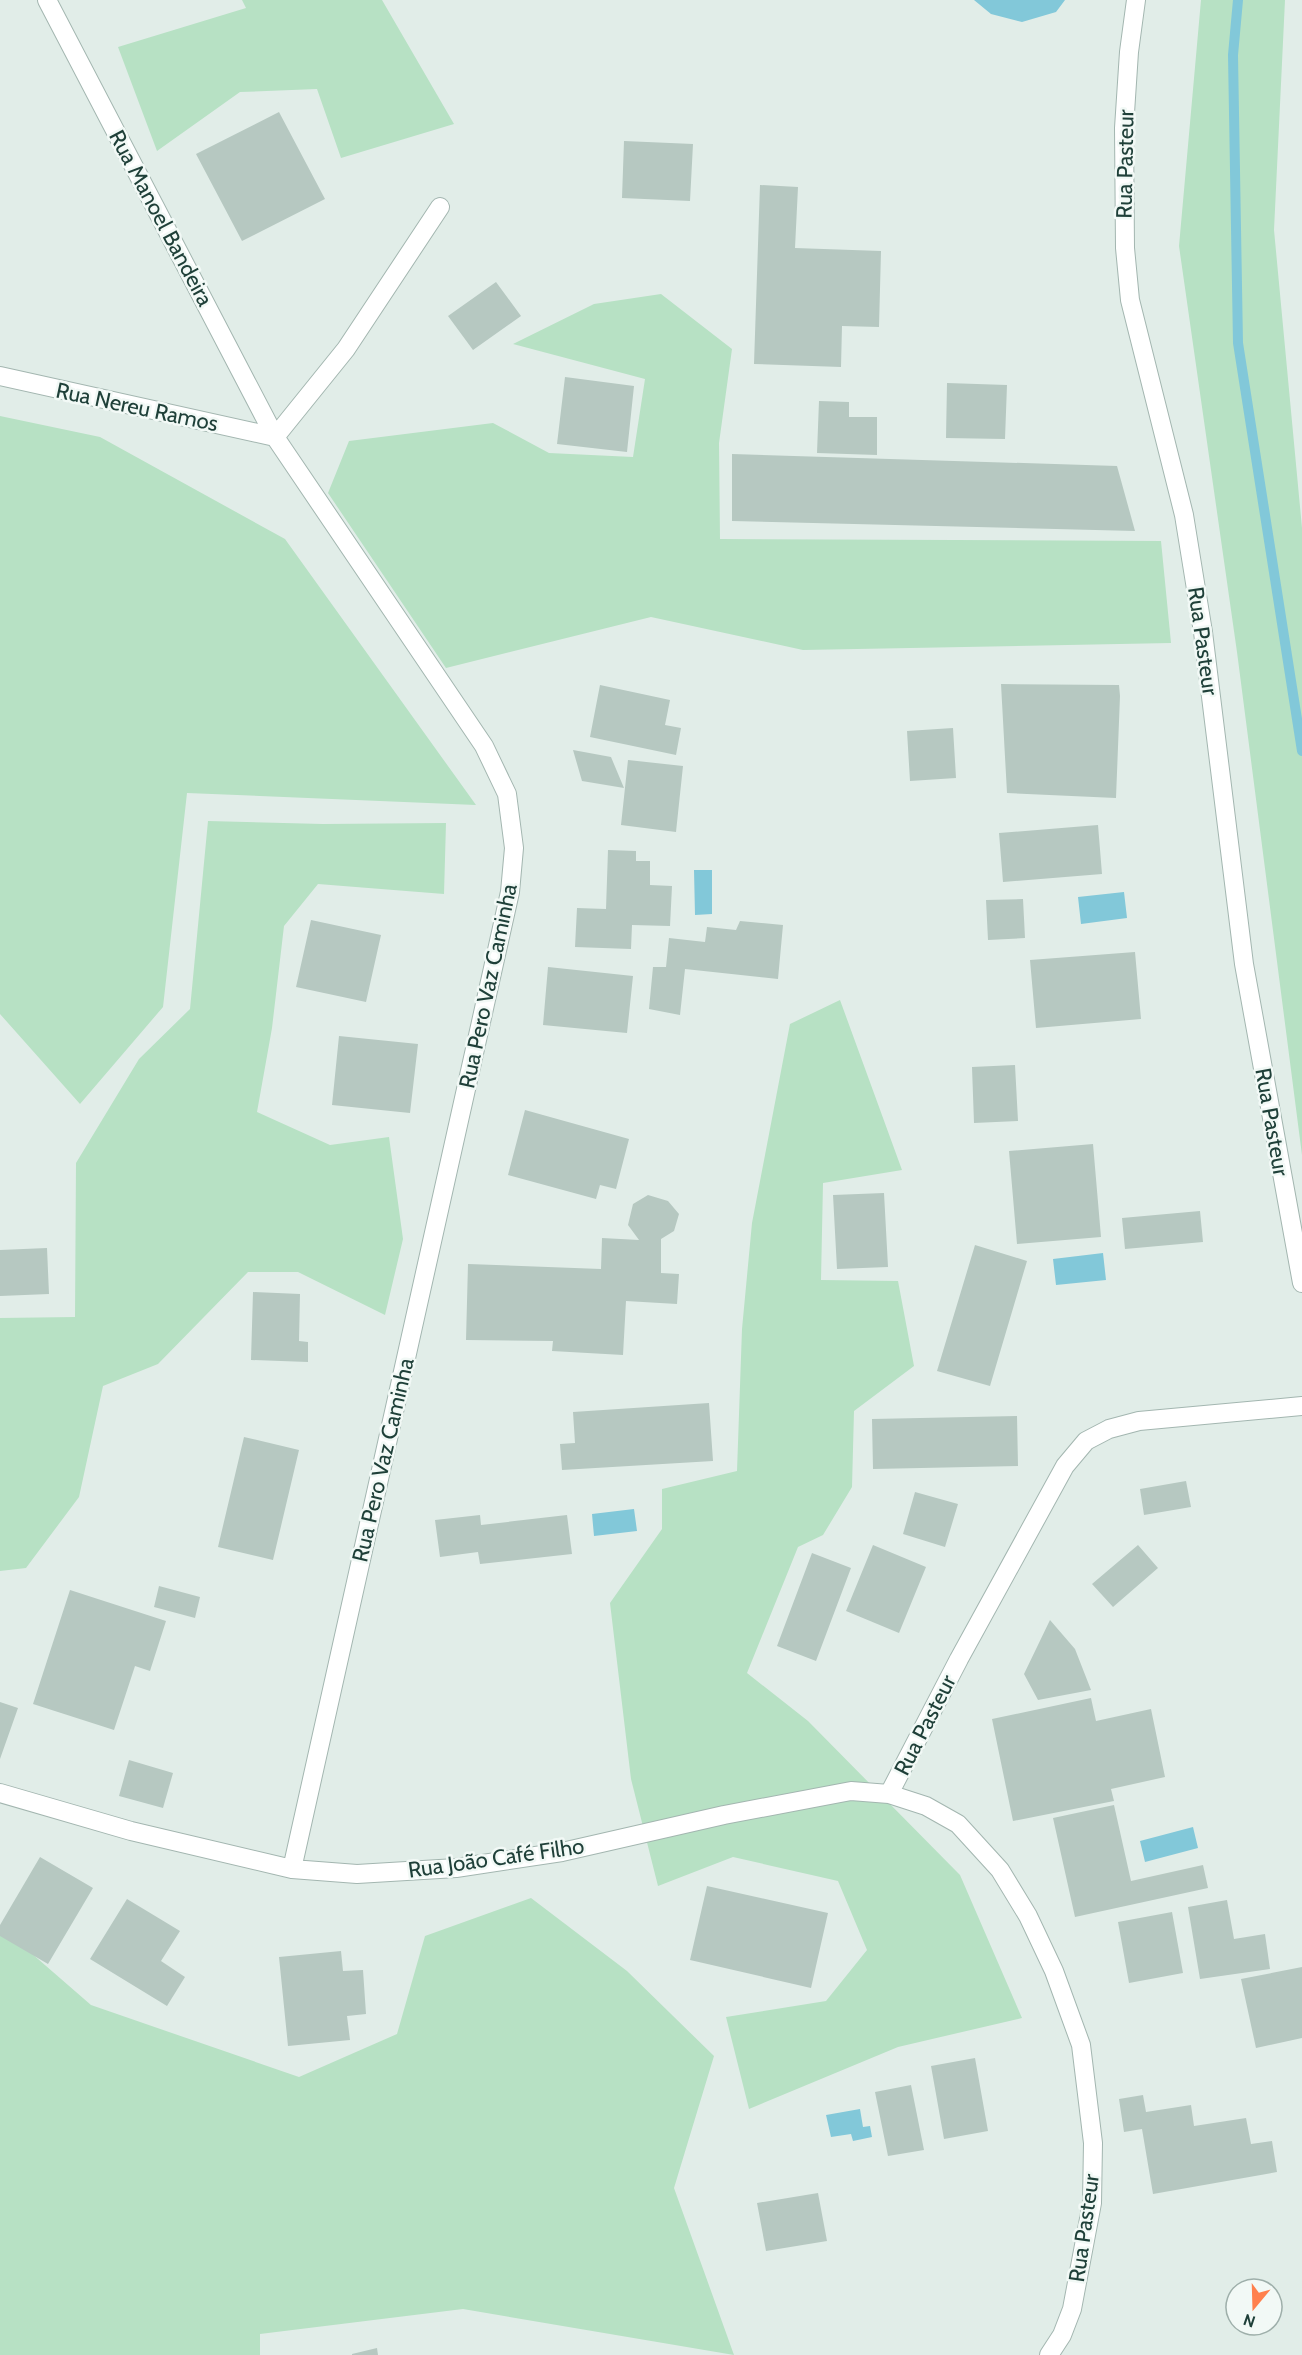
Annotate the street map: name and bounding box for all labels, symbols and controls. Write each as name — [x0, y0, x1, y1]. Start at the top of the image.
street label: Rua Pasteur — [1111, 109, 1139, 219]
street label: Rua Manoel Bandeira — [103, 125, 219, 311]
street label: Rua Nereu Ramos — [53, 377, 221, 437]
street label: Rua Pasteur — [1182, 585, 1224, 697]
street label: Rua Pero Vaz Caminha — [453, 881, 523, 1091]
street label: Rua Pasteur — [1249, 1066, 1295, 1178]
street label: Rua Pero Vaz Caminha — [346, 1355, 420, 1565]
street label: Rua Pasteur — [888, 1670, 962, 1780]
street label: Rua João Café Filho — [406, 1832, 586, 1884]
street label: Rua Pasteur — [1063, 2172, 1105, 2284]
north arrow — [1224, 2277, 1284, 2337]
text: N — [1241, 2310, 1258, 2332]

